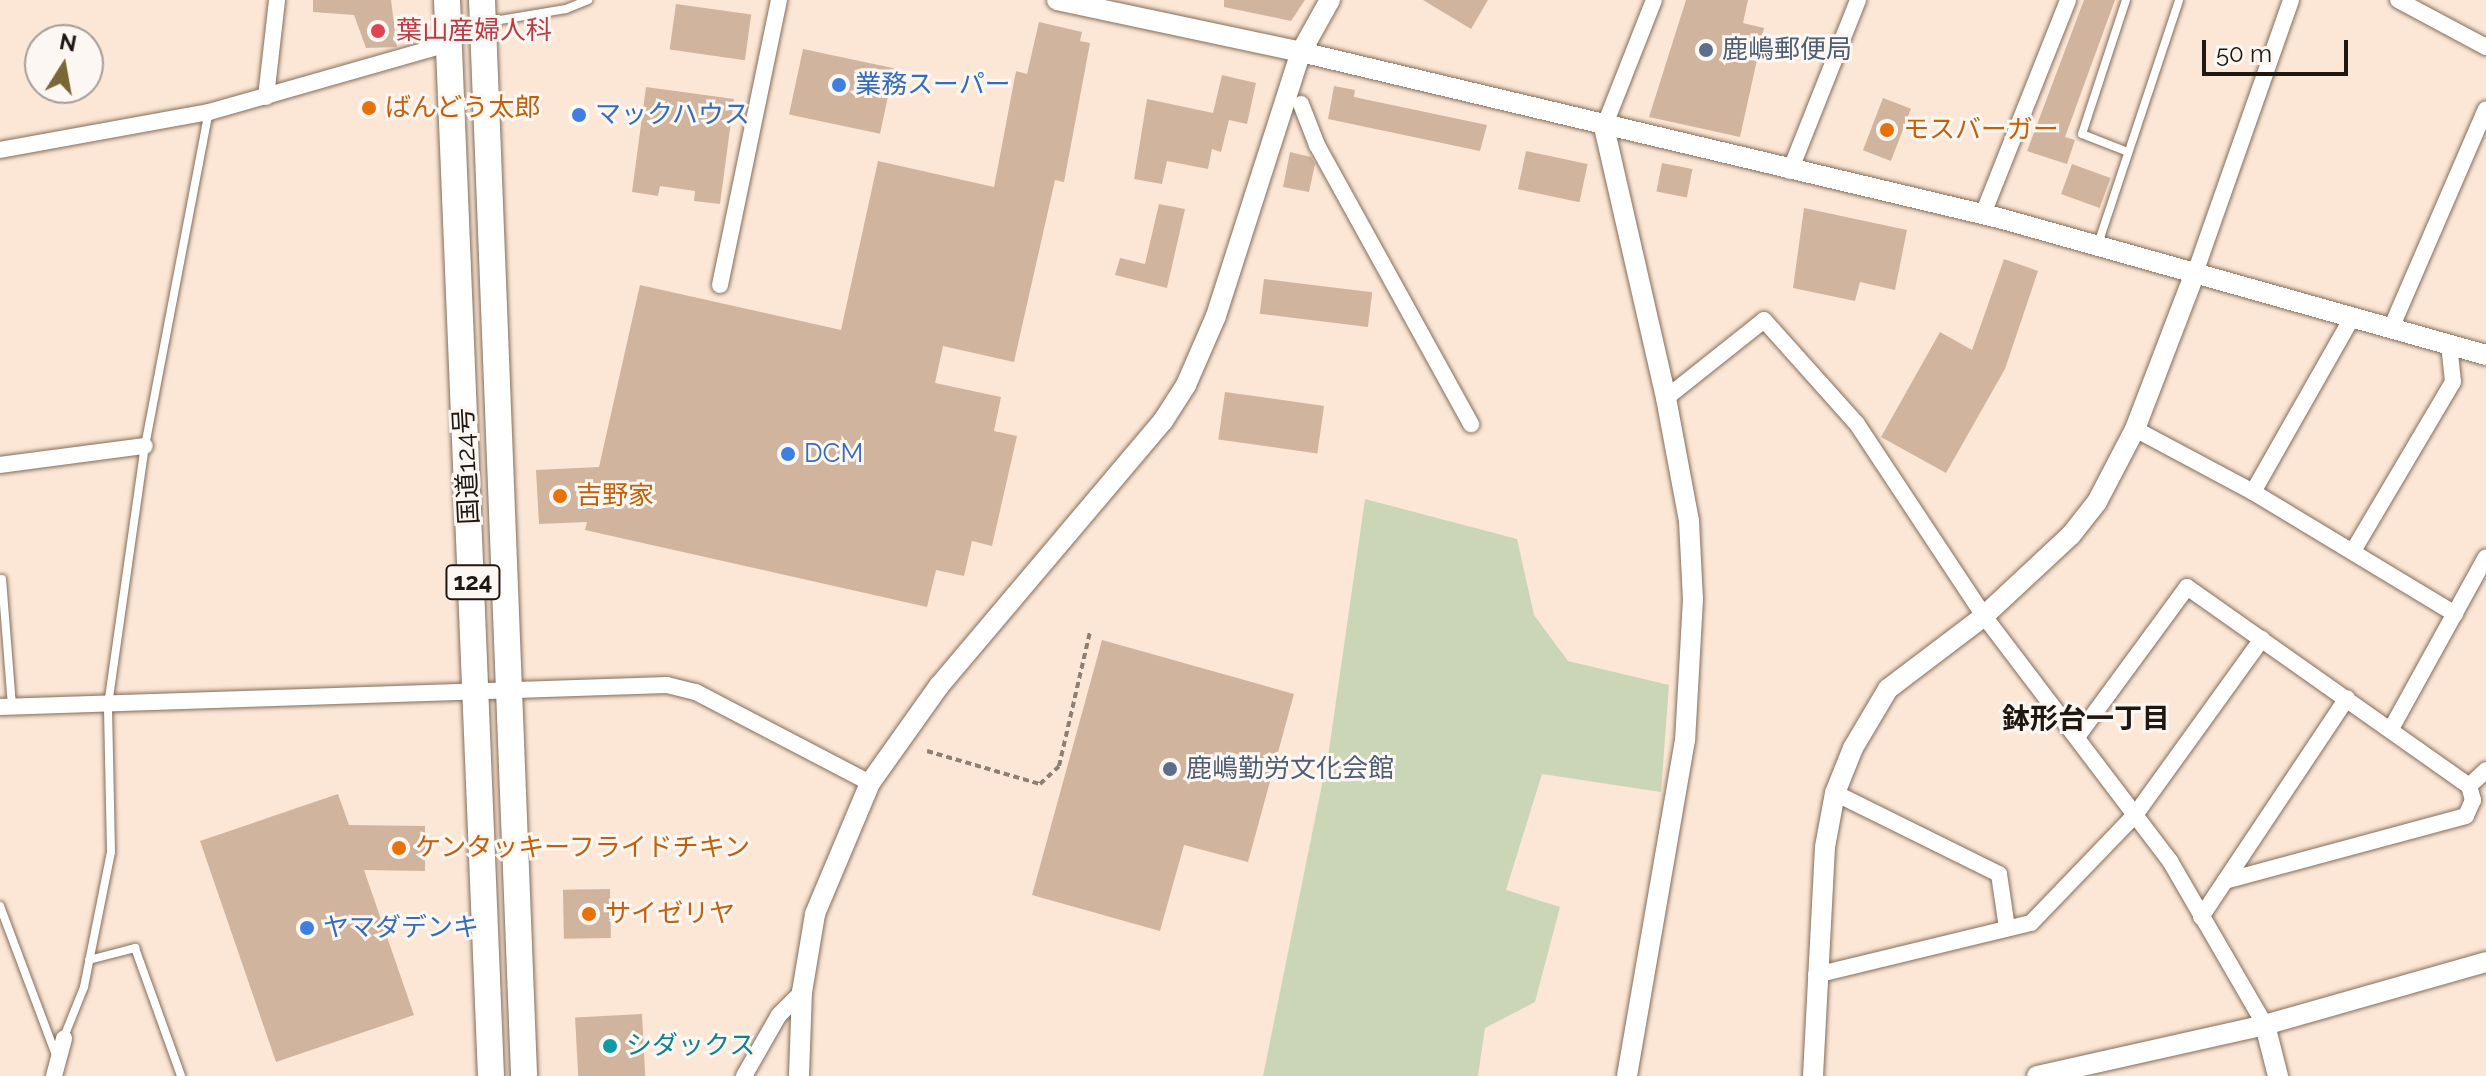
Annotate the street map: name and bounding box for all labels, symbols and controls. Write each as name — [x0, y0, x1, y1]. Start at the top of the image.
place label: 葉山産婦人科 — [396, 15, 552, 47]
marker: 葉山産婦人科 — [367, 20, 389, 42]
north arrow — [24, 24, 104, 104]
scale bar — [2206, 24, 2352, 74]
text: N — [57, 28, 79, 57]
place label: 鹿嶋郵便局 — [1722, 34, 1852, 66]
text: 50 m — [2216, 39, 2272, 68]
marker: 鹿嶋郵便局 — [1697, 41, 1715, 59]
place label: 業務スーパー — [855, 69, 1011, 101]
marker: 業務スーパー — [830, 76, 848, 94]
place label: ばんどう太郎 — [385, 92, 541, 124]
marker: ばんどう太郎 — [360, 99, 378, 117]
place label: マックハウス — [595, 99, 751, 131]
marker: マックハウス — [570, 106, 588, 124]
place label: モスバーガー — [1903, 114, 2059, 146]
marker: モスバーガー — [1878, 121, 1896, 139]
street label: 国道124号 — [448, 407, 486, 525]
place label: DCM — [804, 438, 863, 470]
marker: DCM — [779, 445, 797, 463]
place label: 吉野家 — [576, 480, 654, 512]
marker: 吉野家 — [551, 487, 569, 505]
road number: 124 — [445, 562, 501, 602]
district label: 鉢形台一丁目 — [2002, 702, 2170, 736]
place label: 鹿嶋勤労文化会館 — [1186, 753, 1394, 785]
marker: 鹿嶋勤労文化会館 — [1161, 760, 1179, 778]
place label: ケンタッキーフライドチキン — [415, 832, 753, 864]
marker: ケンタッキーフライドチキン — [390, 839, 408, 857]
place label: サイゼリヤ — [605, 898, 735, 930]
marker: サイゼリヤ — [580, 905, 598, 923]
place label: ヤマダデンキ — [323, 912, 479, 944]
marker: ヤマダデンキ — [298, 919, 316, 937]
place label: シダックス — [626, 1030, 756, 1062]
marker: シダックス — [601, 1037, 619, 1055]

